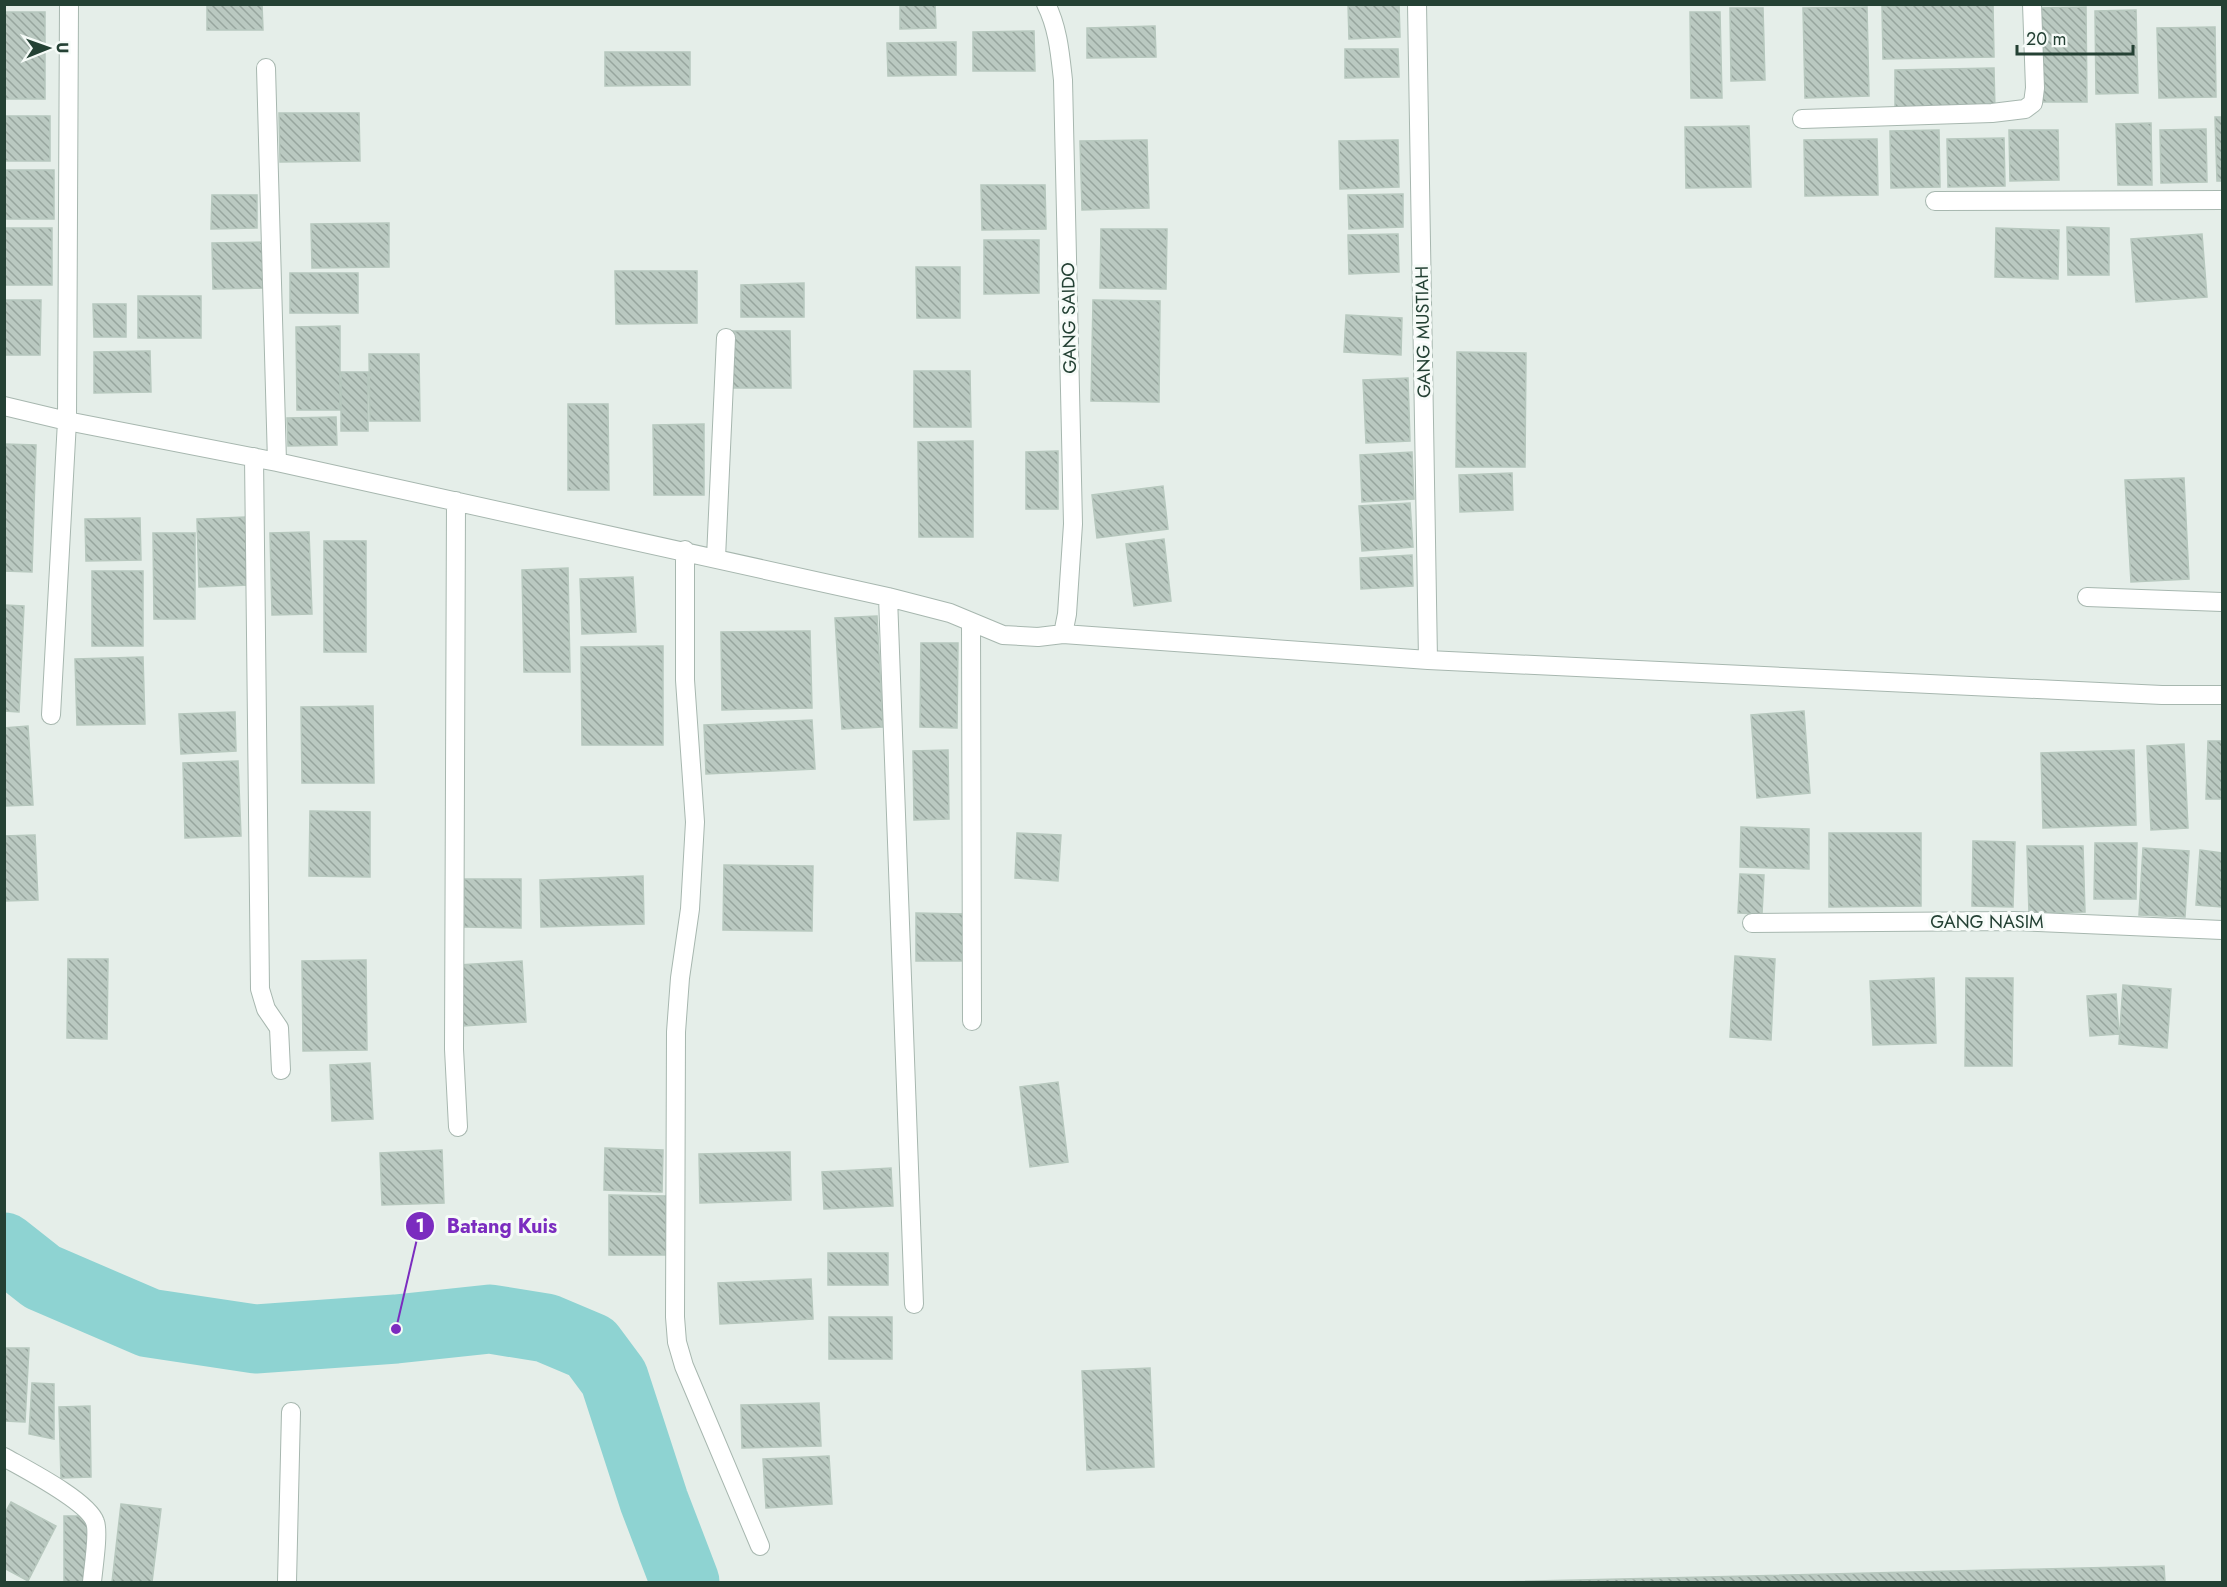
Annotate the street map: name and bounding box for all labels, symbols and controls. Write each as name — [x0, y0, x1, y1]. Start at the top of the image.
north arrow — [18, 18, 78, 78]
scale bar — [2017, 18, 2132, 56]
text: 20 m — [2026, 26, 2066, 52]
text: U — [51, 42, 74, 54]
street label: GANG SAIDO — [1055, 262, 1083, 374]
street label: GANG MUSTIAH — [1409, 266, 1437, 398]
street label: GANG NASIM — [1930, 909, 2044, 935]
callout: Batang Kuis — [405, 1207, 569, 1245]
text: Batang Kuis — [447, 1212, 557, 1241]
text: 1 — [415, 1213, 425, 1239]

